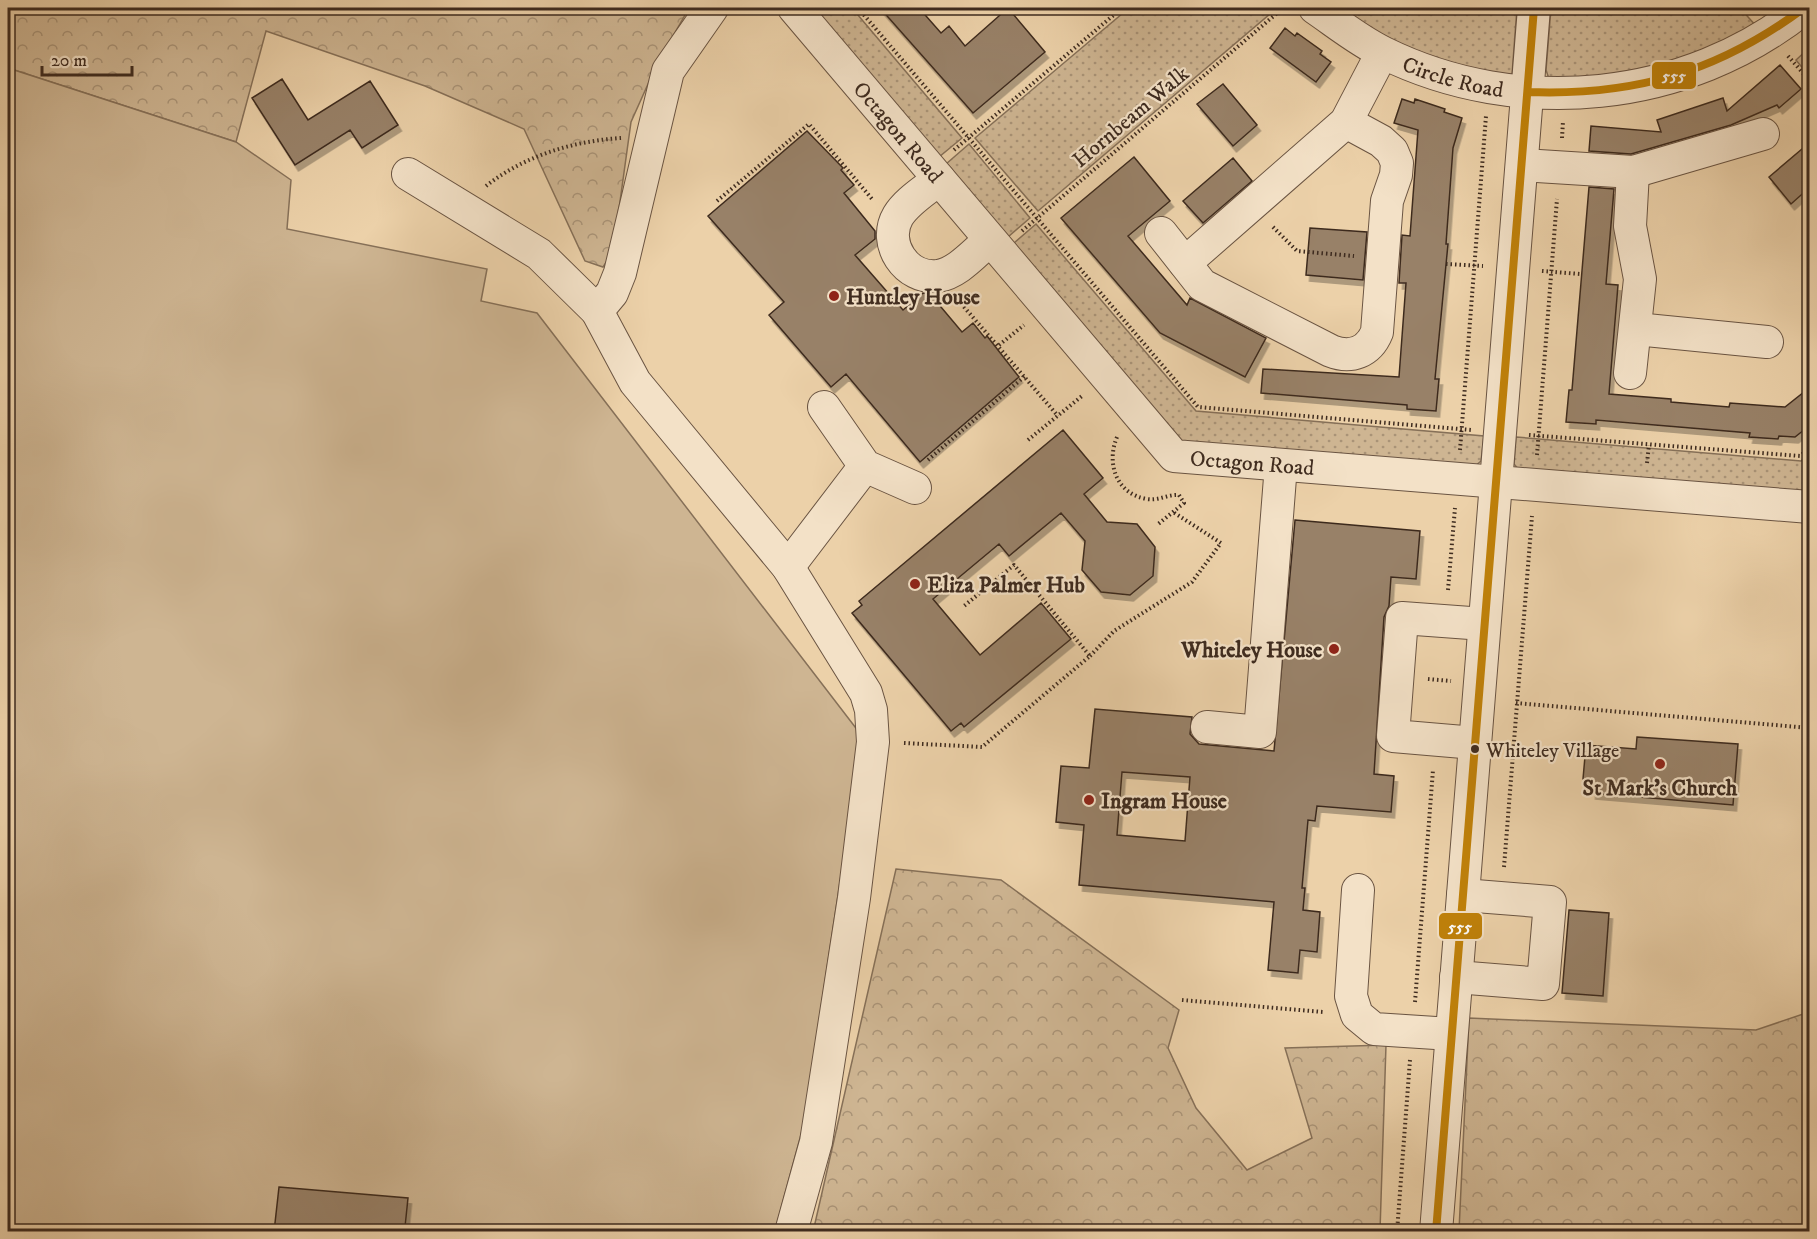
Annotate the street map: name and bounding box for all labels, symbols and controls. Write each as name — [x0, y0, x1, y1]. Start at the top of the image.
scale bar — [42, 39, 132, 77]
text: 20 m — [51, 50, 87, 72]
street label: Circle Road — [1398, 51, 1505, 104]
street label: Hornbeam Walk — [1067, 60, 1195, 174]
line badge: 555 — [1651, 61, 1697, 90]
text: 555 — [1661, 66, 1686, 86]
street label: Octagon Road — [847, 76, 948, 189]
place label: Huntley House — [846, 284, 980, 311]
marker: Huntley House — [827, 289, 841, 303]
street label: Octagon Road — [1189, 445, 1315, 482]
place label: Eliza Palmer Hub — [927, 572, 1085, 599]
marker: Eliza Palmer Hub — [908, 577, 922, 591]
place label: Whiteley House — [1180, 637, 1322, 664]
marker: Whiteley House — [1327, 642, 1341, 656]
place label: Whiteley Village — [1485, 739, 1619, 764]
marker: Whiteley Village — [1469, 743, 1481, 755]
marker: St Mark's Church — [1653, 757, 1667, 771]
place label: St Mark's Church — [1583, 775, 1738, 802]
place label: Ingram House — [1101, 788, 1227, 815]
marker: Ingram House — [1082, 793, 1096, 807]
line badge: 555 — [1438, 912, 1483, 940]
text: 555 — [1447, 917, 1472, 937]

